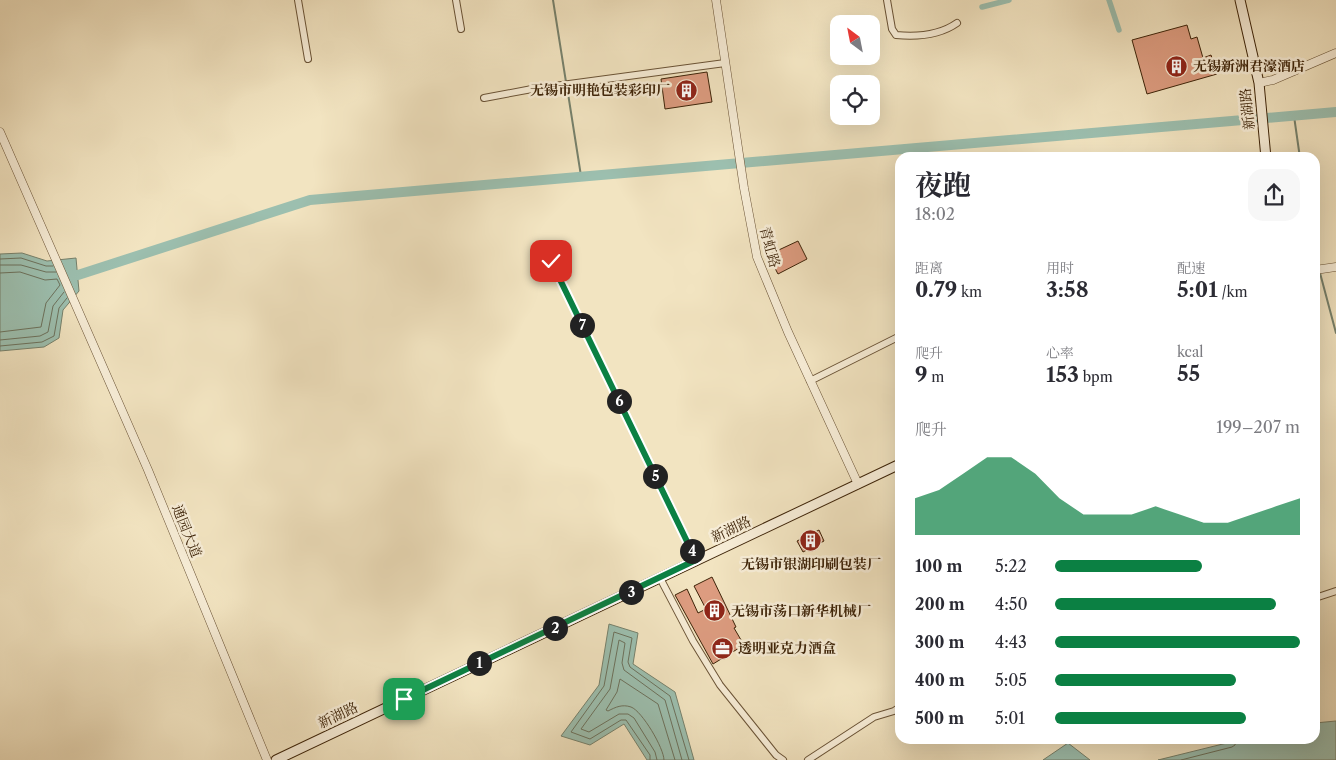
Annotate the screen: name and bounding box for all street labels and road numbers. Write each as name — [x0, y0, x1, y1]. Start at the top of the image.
street label: 新湖路 — [1236, 87, 1258, 131]
street label: 青虹路 — [756, 224, 784, 270]
street label: 通园大道 — [168, 502, 206, 560]
street label: 新湖路 — [708, 512, 754, 546]
street label: 新湖路 — [315, 698, 361, 732]

